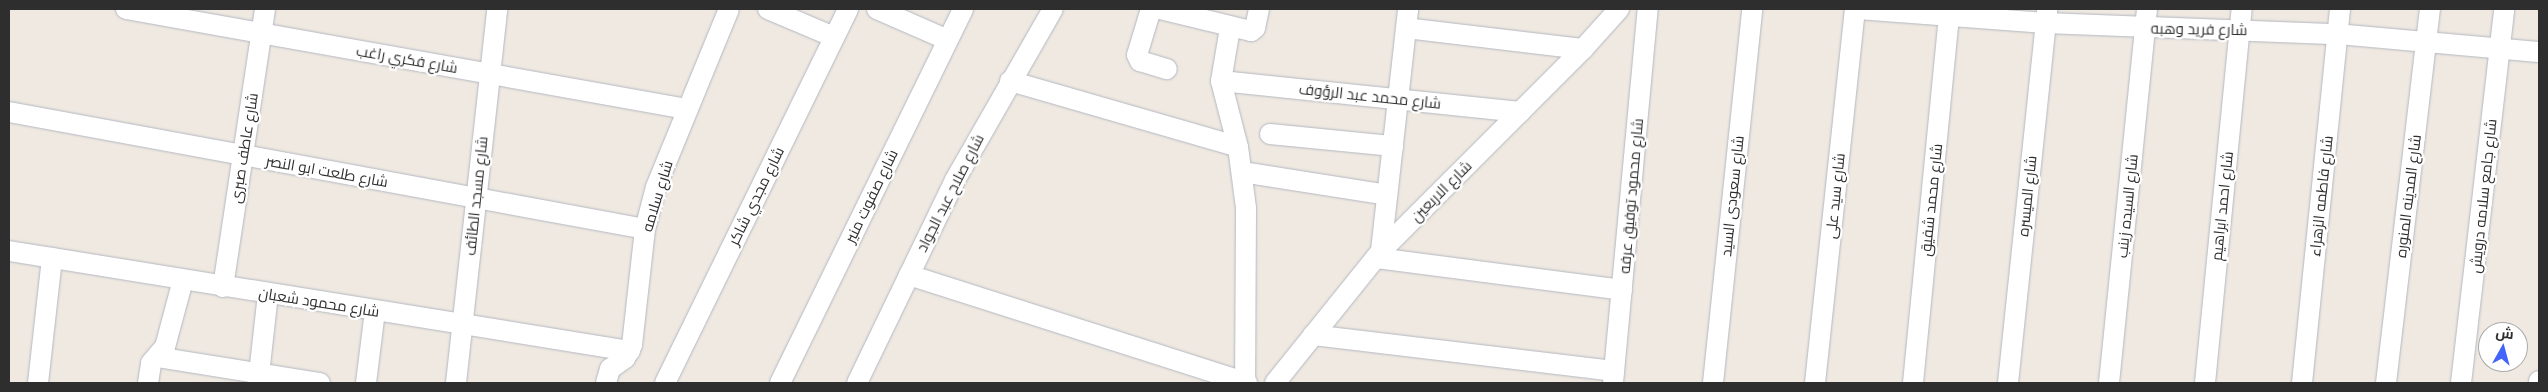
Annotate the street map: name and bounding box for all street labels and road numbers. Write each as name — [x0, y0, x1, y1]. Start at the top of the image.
street label: شارع فريد وهبه — [2151, 19, 2247, 39]
street label: شارع فكري راغب — [355, 41, 459, 77]
street label: شارع محمد عبد الرؤوف — [1298, 80, 1442, 112]
street label: شارع عاطف صبرى — [226, 92, 262, 204]
street label: شارع محمود توفيق عرفه — [1615, 118, 1647, 274]
street label: شارع جامع سلامه درويش — [2466, 118, 2500, 274]
street label: شارع صلاح عبد الجواد — [913, 131, 987, 255]
street label: شارع المدينه المنوره — [2392, 133, 2424, 259]
street label: شارع مسجد الطائف — [461, 135, 491, 257]
street label: شارع سعودى السيد — [1717, 135, 1747, 257]
street label: شارع فاطمه الزهراء — [2306, 135, 2336, 257]
street label: شارع محمد شفيق — [1916, 143, 1946, 257]
street label: شارع مجدي شاكر — [724, 144, 788, 248]
street label: شارع صفوت منير — [841, 146, 901, 246]
street label: شارع احمد ابراهيم — [2207, 150, 2237, 262]
street label: شارع طلعت ابو النصر — [264, 151, 390, 191]
street label: شارع سيد على — [1822, 152, 1848, 240]
street label: شارع السيده زينب — [2113, 153, 2141, 259]
street label: شارع الميسره — [2014, 155, 2040, 237]
street label: شارع الاربعين — [1407, 157, 1475, 225]
street label: شارع سلامه — [638, 158, 676, 234]
street label: شارع محمود شعبان — [257, 284, 381, 320]

